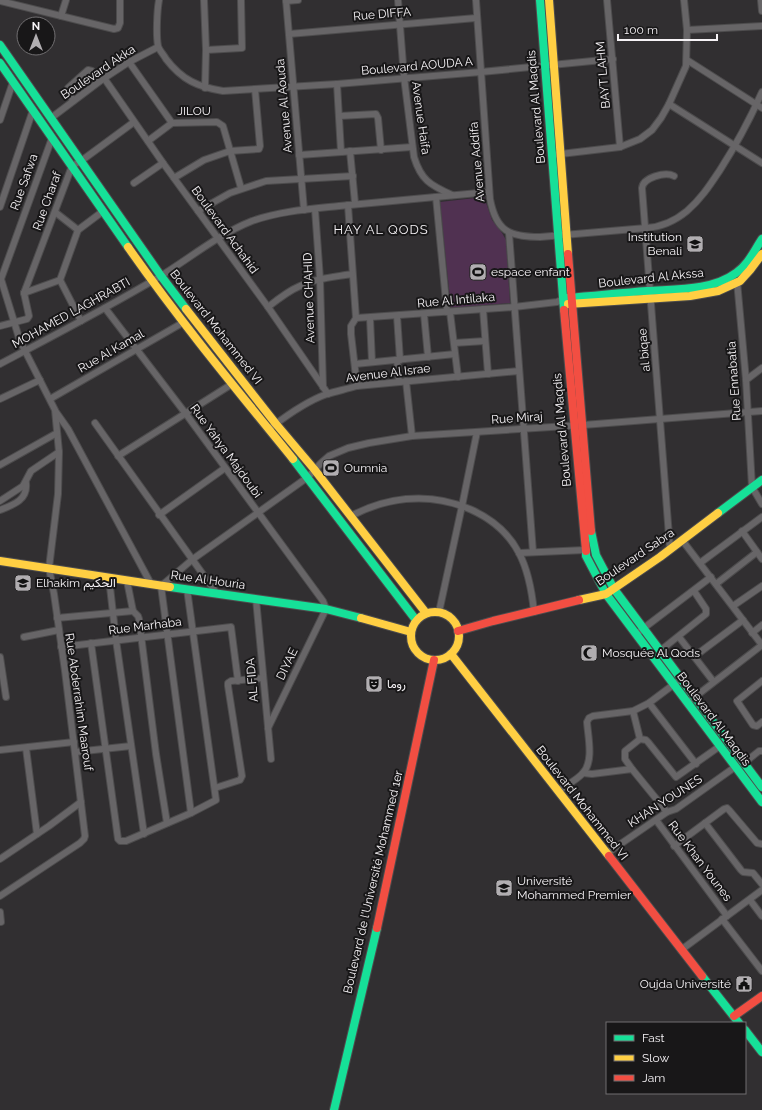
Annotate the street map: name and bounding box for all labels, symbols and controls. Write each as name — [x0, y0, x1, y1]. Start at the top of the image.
street label: Rue DIFFA — [352, 4, 412, 24]
north arrow — [16, 16, 56, 56]
scale bar — [618, 16, 717, 42]
text: N — [32, 20, 40, 33]
text: 100 m — [624, 23, 658, 37]
street label: BAYT LAHM — [593, 41, 613, 109]
street label: Boulevard Akka — [58, 42, 138, 102]
street label: Boulevard Al Maqdis — [524, 50, 548, 164]
street label: Boulevard AOUDA A — [361, 54, 473, 78]
street label: Avenue Al Aouda — [273, 58, 295, 154]
street label: Avenue Haifa — [409, 81, 433, 155]
street label: JILOU — [177, 104, 211, 118]
street label: Avenue Addifa — [467, 121, 487, 203]
street label: Rue Safwa — [7, 152, 41, 212]
street label: Rue Charaf — [30, 169, 64, 232]
street label: Boulevard Achahid — [189, 184, 261, 276]
district label: HAY AL QODS — [333, 222, 429, 237]
place label: Institution Benali — [628, 230, 682, 258]
school or university icon: Institution Benali — [685, 234, 705, 254]
street label: Avenue CHAHID — [300, 252, 318, 344]
sports icon: espace enfant — [468, 262, 488, 282]
place label: espace enfant — [491, 265, 570, 279]
street label: Boulevard Al Akssa — [598, 266, 704, 290]
street label: Boulevard Mohammed VI — [167, 267, 265, 387]
street label: MOHAMED LAGHRABTI — [10, 275, 132, 351]
street label: Rue Al Intilaka — [417, 290, 495, 310]
street label: Rue Al Kamal — [76, 326, 147, 376]
street label: al biqae — [635, 328, 653, 372]
street label: Rue Ennabatia — [724, 341, 744, 421]
street label: Avenue Al Israe — [345, 361, 431, 385]
street label: Boulevard Al Maqdis — [550, 373, 574, 487]
street label: Rue Yahya Majdoubi — [187, 402, 265, 500]
street label: Rue Miraj — [491, 409, 543, 427]
sports icon: Oumnia — [321, 458, 341, 478]
place label: Oumnia — [344, 461, 387, 475]
street label: Boulevard Sabra — [593, 526, 677, 588]
street label: Rue Al Houria — [170, 568, 246, 592]
school or university icon: Elhakim الحكيم — [13, 573, 33, 593]
place label: Elhakim الحكيم — [36, 576, 116, 591]
street label: Rue Marhaba — [108, 615, 182, 637]
street label: Rue Abderrahim Maarouf — [62, 632, 96, 773]
mosque icon: Mosquée Al Qods — [579, 643, 599, 663]
street label: DIYAE — [273, 646, 301, 682]
place label: Mosquée Al Qods — [602, 646, 700, 660]
street label: AL FIDA — [243, 657, 261, 703]
street label: Boulevard Al Maqdis — [674, 669, 754, 769]
theatre icon: روما — [364, 674, 384, 694]
place label: روما — [387, 677, 406, 692]
street label: Boulevard Mohammed VI — [533, 743, 631, 863]
street label: Boulevard de l'Université Mohammed 1er — [340, 768, 406, 995]
street label: KHAN YOUNES — [625, 772, 705, 830]
street label: Rue Khan Younes — [665, 818, 735, 904]
place label: Université Mohammed Premier — [517, 874, 632, 902]
school or university icon: Université Mohammed Premier — [494, 878, 514, 898]
public building icon: Oujda Université — [734, 974, 754, 994]
place label: Oujda Université — [640, 977, 731, 991]
legend — [606, 1022, 746, 1094]
text: Fast — [642, 1031, 665, 1045]
text: Slow — [642, 1051, 669, 1065]
text: Jam — [642, 1071, 665, 1085]

